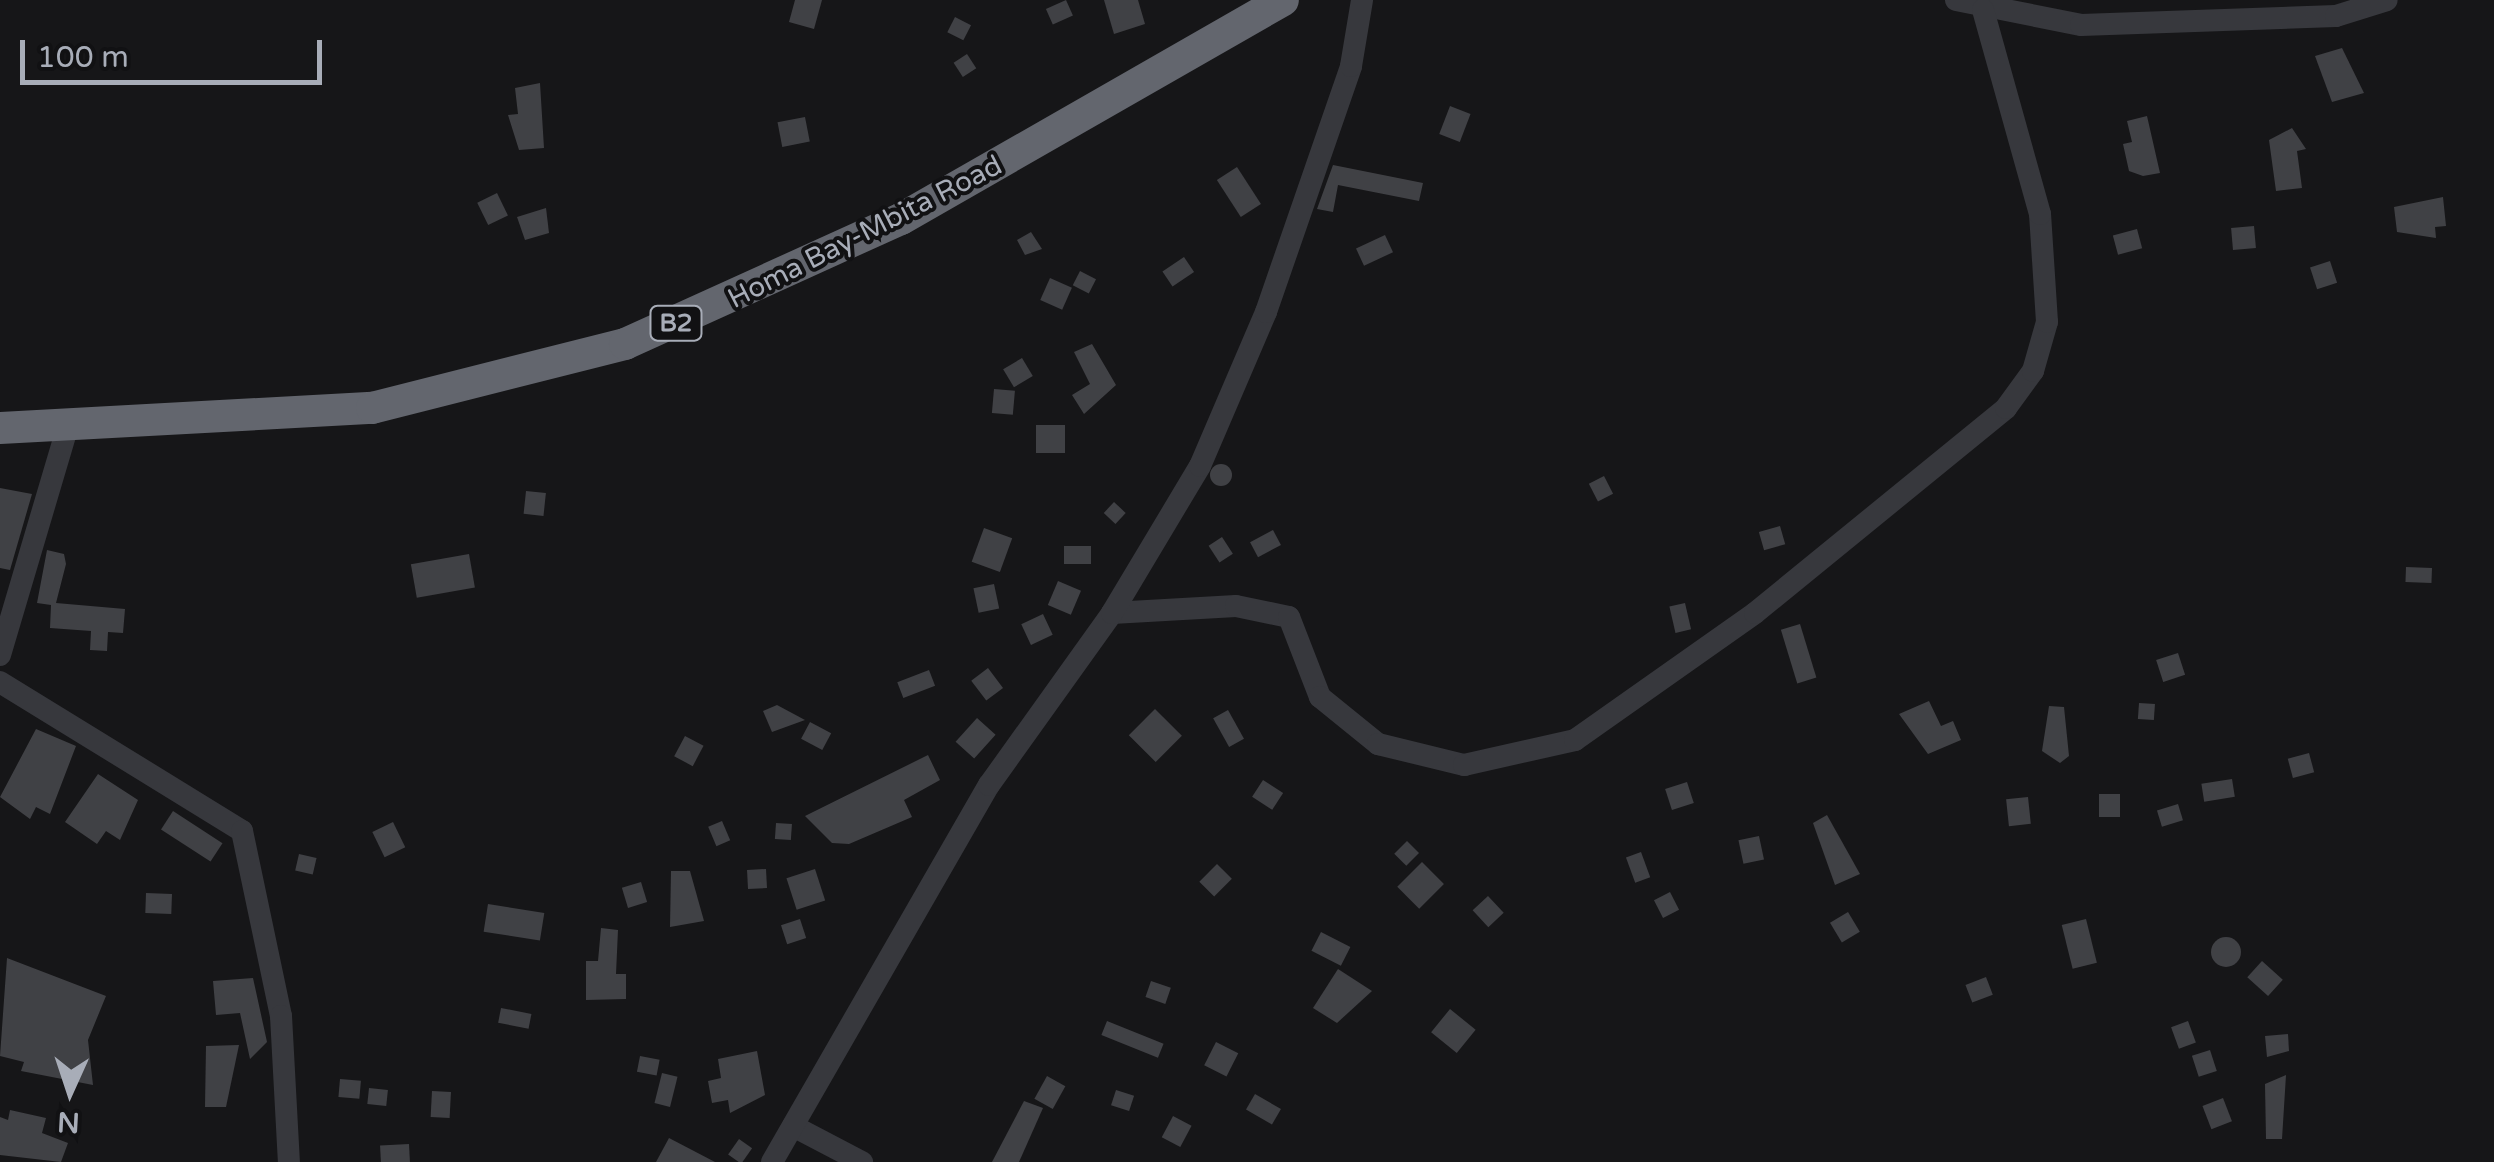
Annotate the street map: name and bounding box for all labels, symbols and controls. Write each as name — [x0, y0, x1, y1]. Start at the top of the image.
scale bar — [25, 20, 328, 82]
text: 100 m — [37, 39, 129, 76]
street label: Homa Bay-Mbita Road — [722, 148, 1008, 316]
road number: B2 — [648, 303, 704, 343]
north arrow — [20, 1042, 120, 1142]
text: N — [56, 1104, 81, 1140]

